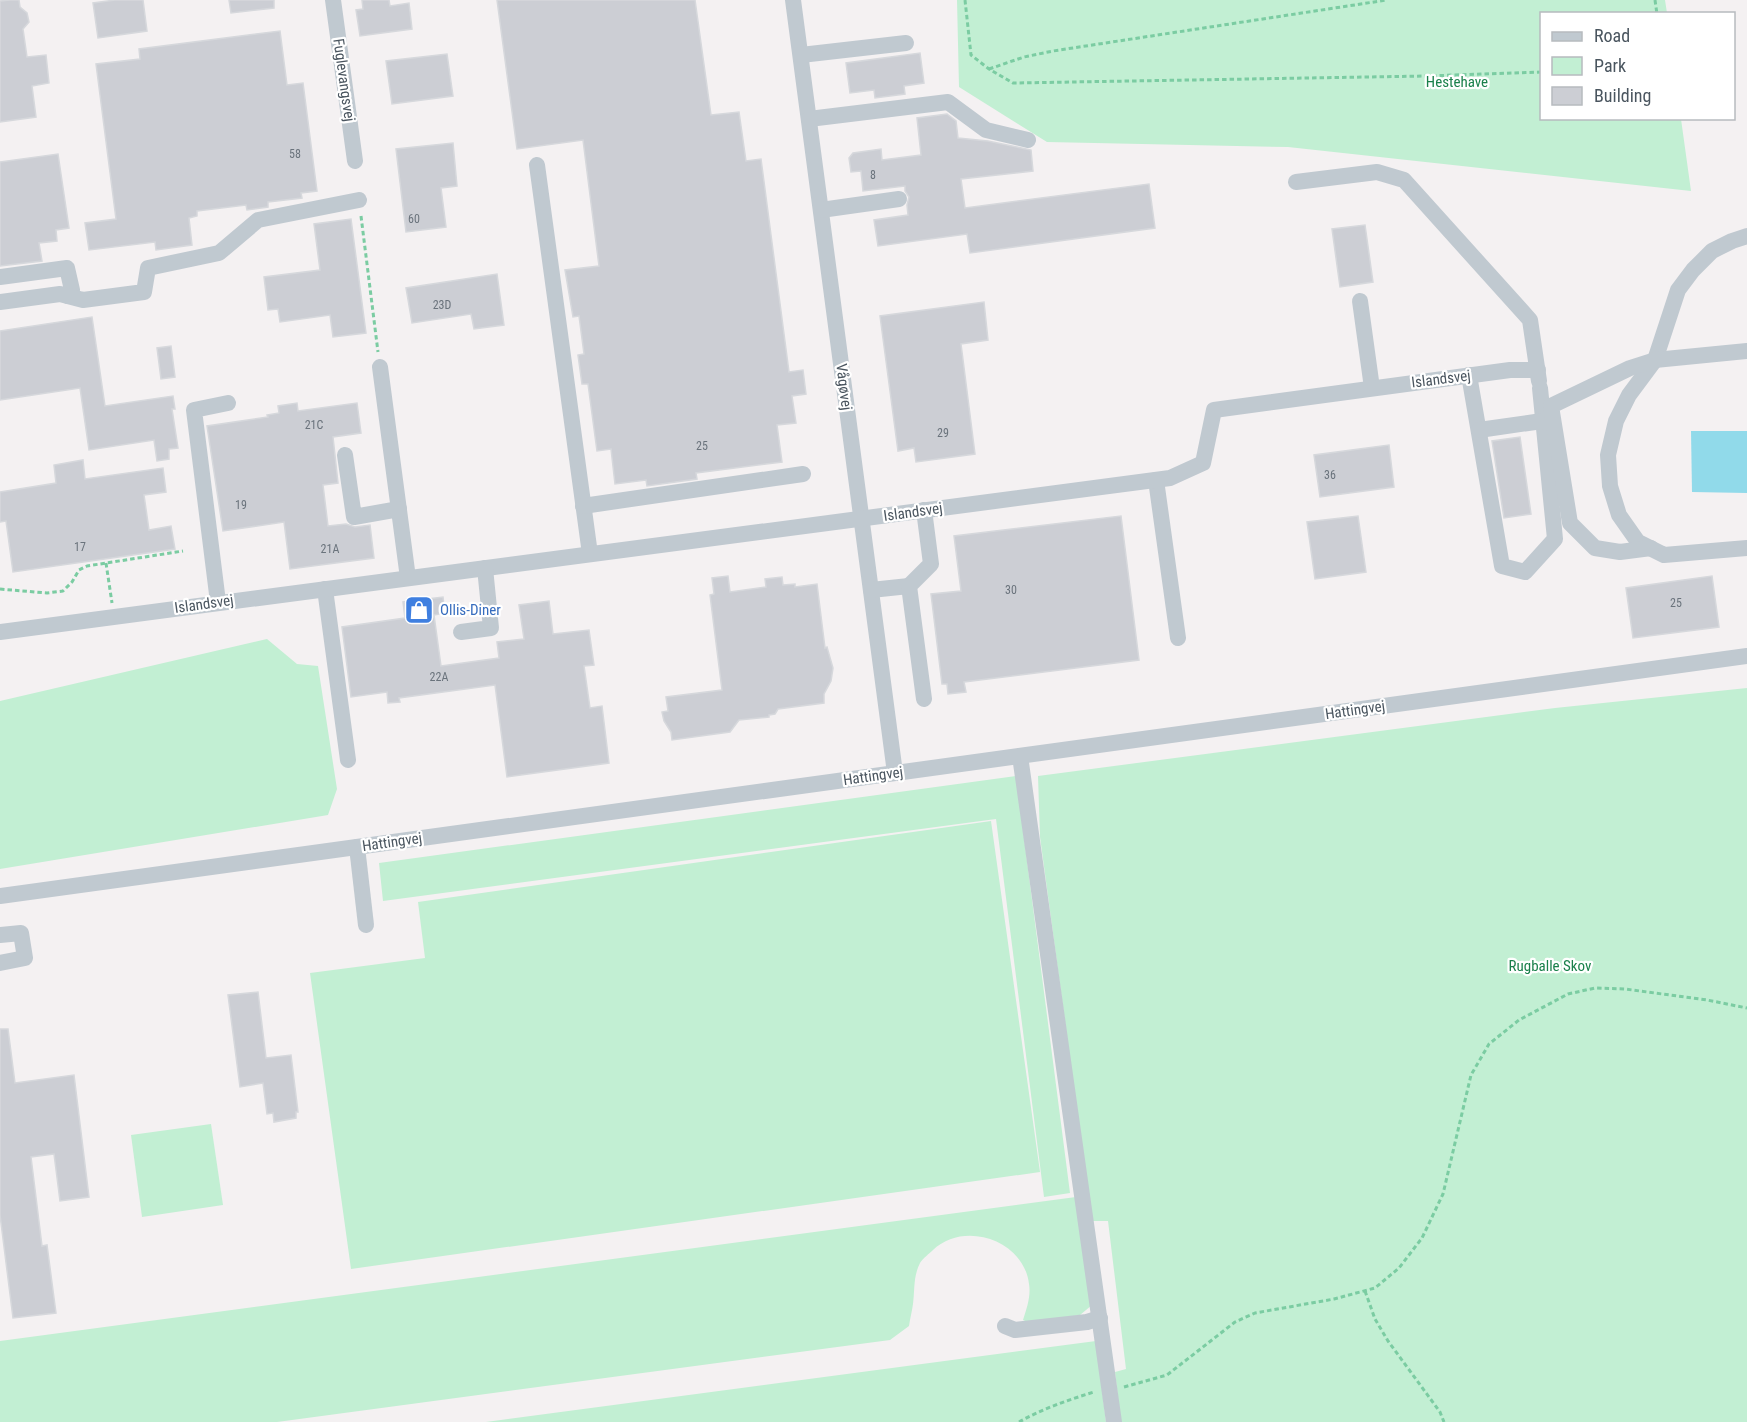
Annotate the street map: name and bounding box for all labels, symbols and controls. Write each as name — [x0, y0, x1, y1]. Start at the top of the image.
legend — [1540, 12, 1735, 120]
text: Road — [1594, 25, 1630, 46]
street label: Fuglevangsvej — [329, 37, 359, 123]
text: Park — [1594, 55, 1626, 76]
park label: Hestehave — [1426, 73, 1488, 91]
text: Building — [1594, 85, 1651, 106]
house number: 58 — [289, 147, 301, 161]
house number: 8 — [870, 168, 876, 182]
house number: 60 — [408, 212, 420, 226]
house number: 23D — [433, 298, 451, 312]
street label: Vågøvej — [832, 363, 856, 411]
street label: Islandsvej — [1410, 366, 1472, 392]
house number: 21C — [305, 418, 324, 432]
house number: 29 — [937, 426, 949, 440]
house number: 25 — [696, 439, 708, 453]
house number: 36 — [1324, 468, 1336, 482]
house number: 19 — [235, 498, 247, 512]
street label: Islandsvej — [882, 499, 944, 525]
house number: 17 — [74, 540, 86, 554]
house number: 21A — [321, 542, 339, 556]
house number: 30 — [1005, 583, 1017, 597]
street label: Islandsvej — [173, 591, 235, 617]
shop icon: Ollis-Diner — [403, 594, 435, 626]
house number: 25 — [1670, 596, 1682, 610]
place label: Ollis-Diner — [440, 601, 501, 619]
house number: 22A — [430, 670, 448, 684]
street label: Hattingvej — [1324, 697, 1386, 723]
street label: Hattingvej — [842, 763, 904, 789]
street label: Hattingvej — [361, 829, 423, 855]
park label: Rugballe Skov — [1509, 957, 1592, 975]

